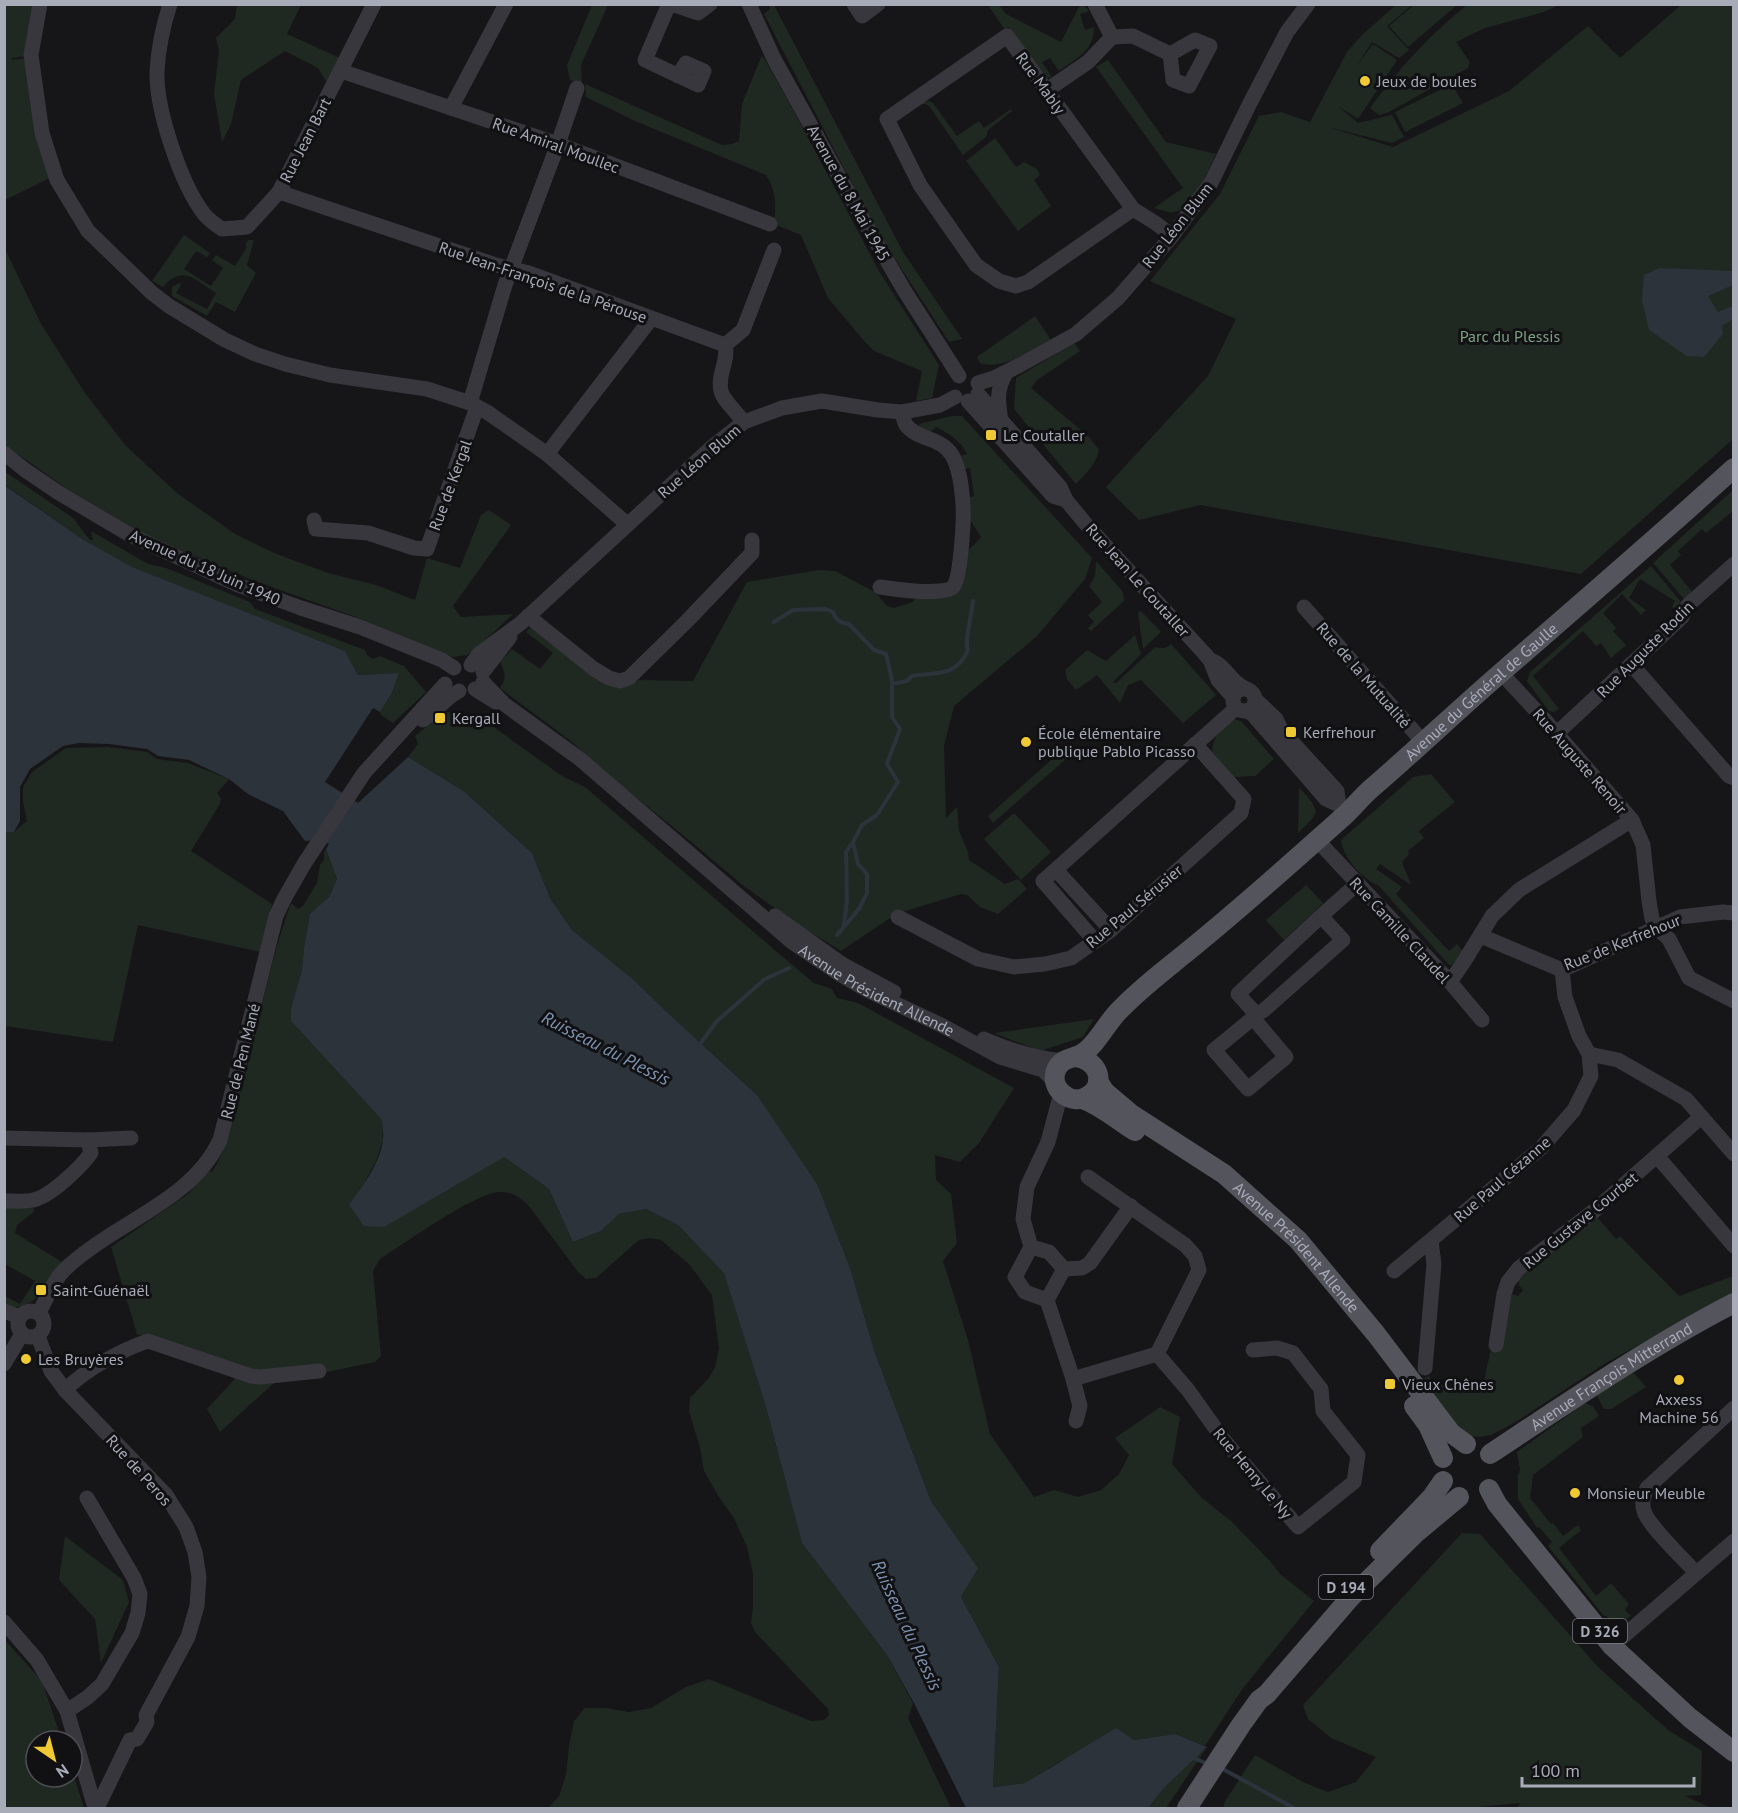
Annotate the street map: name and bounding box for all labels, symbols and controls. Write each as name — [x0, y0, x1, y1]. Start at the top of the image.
street label: Rue Mably — [1012, 48, 1070, 118]
place label: Jeux de boules — [1376, 71, 1477, 91]
marker: Jeux de boules — [1358, 74, 1372, 88]
street label: Rue Jean Bart — [275, 94, 335, 186]
street label: Rue Amiral Moullec — [490, 113, 622, 177]
street label: Avenue du 8 Mai 1945 — [803, 121, 895, 265]
street label: Rue Léon Blum — [1137, 178, 1217, 272]
street label: Rue Jean-François de la Pérouse — [436, 237, 650, 327]
park label: Parc du Plessis — [1460, 326, 1561, 346]
street label: Rue Léon Blum — [654, 420, 744, 502]
place label: Le Coutaller — [1003, 425, 1085, 445]
marker: Le Coutaller — [984, 428, 998, 442]
street label: Rue de Kergal — [424, 437, 476, 533]
street label: Rue Jean Le Coutaller — [1082, 519, 1195, 641]
street label: Avenue du 18 Juin 1940 — [127, 525, 284, 609]
street label: Rue Auguste Rodin — [1593, 597, 1697, 701]
street label: Rue de la Mutualité — [1313, 618, 1415, 732]
street label: Avenue du Général de Gaulle — [1400, 618, 1562, 764]
street label: Rue Auguste Renoir — [1529, 704, 1632, 818]
place label: Kergall — [452, 708, 501, 728]
marker: Kergall — [433, 711, 447, 725]
place label: Kerfrehour — [1303, 722, 1376, 742]
place label: École élémentaire publique Pablo Picasso — [1038, 723, 1195, 761]
marker: Kerfrehour — [1284, 725, 1298, 739]
marker: École élémentaire publique Pablo Picasso — [1019, 735, 1033, 749]
street label: Rue Paul Sérusier — [1082, 860, 1187, 952]
street label: Rue Camille Claudel — [1346, 873, 1455, 988]
street label: Rue de Kerfrehour — [1561, 909, 1684, 975]
street label: Avenue Président Allende — [795, 940, 958, 1040]
street label: Rue de Pen Mané — [216, 1001, 264, 1121]
water label: Ruisseau du Plessis — [538, 1006, 675, 1091]
street label: Rue Paul Cézanne — [1450, 1132, 1554, 1226]
street label: Rue Gustave Courbet — [1518, 1167, 1642, 1273]
street label: Avenue Président Allende — [1229, 1177, 1364, 1317]
place label: Saint-Guénaël — [53, 1280, 150, 1300]
marker: Saint-Guénaël — [34, 1283, 48, 1297]
street label: Avenue François Mitterrand — [1526, 1318, 1696, 1435]
place label: Les Bruyères — [38, 1349, 124, 1369]
marker: Les Bruyères — [19, 1352, 33, 1366]
marker: Axxess Machine 56 — [1672, 1373, 1686, 1387]
place label: Vieux Chênes — [1401, 1374, 1494, 1394]
marker: Vieux Chênes — [1383, 1377, 1397, 1391]
place label: Axxess Machine 56 — [1639, 1389, 1719, 1427]
street label: Rue Henry Le Ny — [1209, 1423, 1297, 1523]
street label: Rue de Peros — [102, 1430, 176, 1510]
place label: Monsieur Meuble — [1587, 1483, 1705, 1503]
marker: Monsieur Meuble — [1568, 1486, 1582, 1500]
water label: Ruisseau du Plessis — [867, 1556, 948, 1695]
road number: D 194 — [1319, 1575, 1373, 1599]
road number: D 326 — [1573, 1619, 1627, 1643]
north arrow — [24, 1729, 84, 1789]
scale bar — [1522, 1750, 1694, 1788]
text: 100 m — [1531, 1759, 1580, 1782]
text: N — [53, 1760, 73, 1782]

